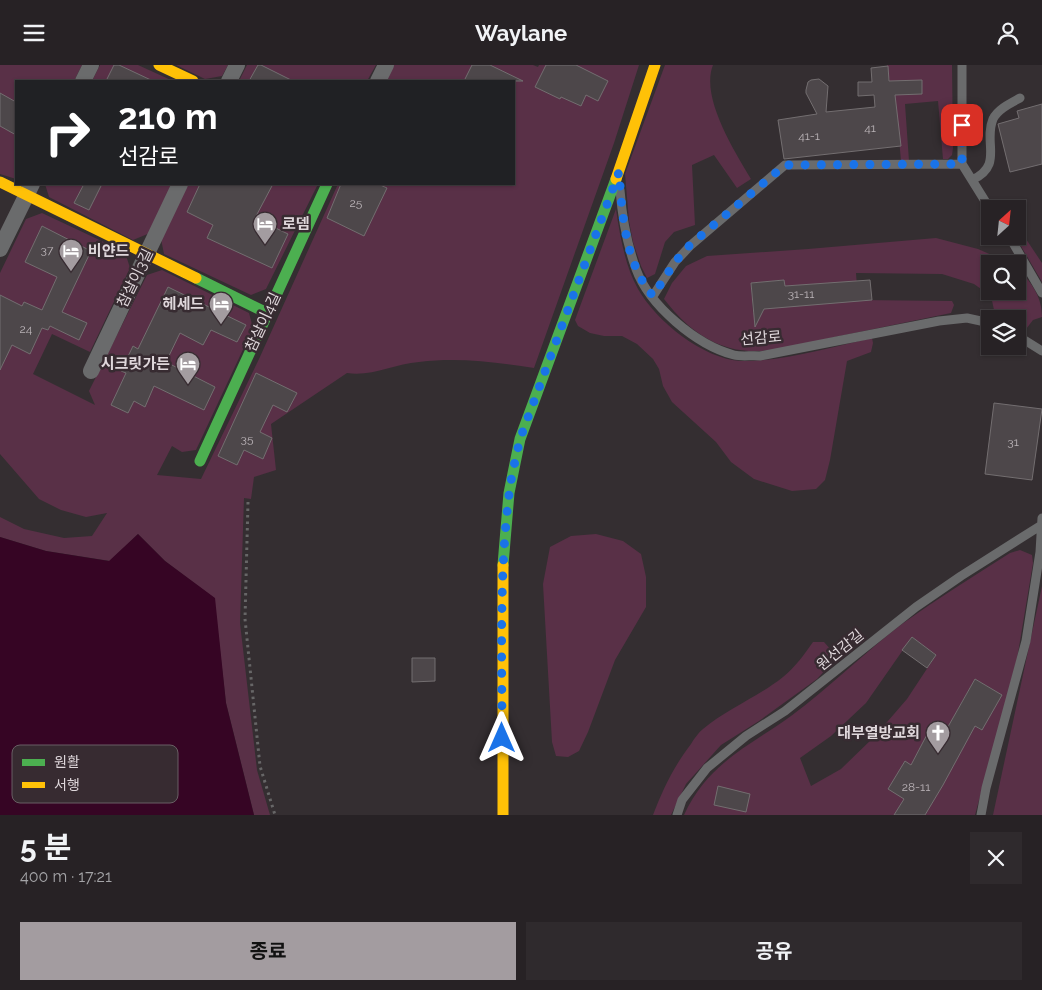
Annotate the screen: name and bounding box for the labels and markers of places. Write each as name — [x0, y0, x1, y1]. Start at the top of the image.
pin — [941, 104, 983, 146]
hotel icon: 로뎀 — [252, 211, 278, 245]
place label: 로뎀 — [282, 215, 310, 233]
hotel icon: 비얀드 — [58, 238, 84, 272]
place label: 비얀드 — [88, 242, 130, 260]
hotel icon: 헤세드 — [208, 291, 234, 325]
place label: 헤세드 — [163, 295, 204, 313]
hotel icon: 시크릿가든 — [175, 351, 201, 385]
place label: 시크릿가든 — [101, 355, 170, 373]
church icon: 대부열방교회 — [925, 720, 951, 754]
place label: 대부열방교회 — [837, 724, 920, 742]

